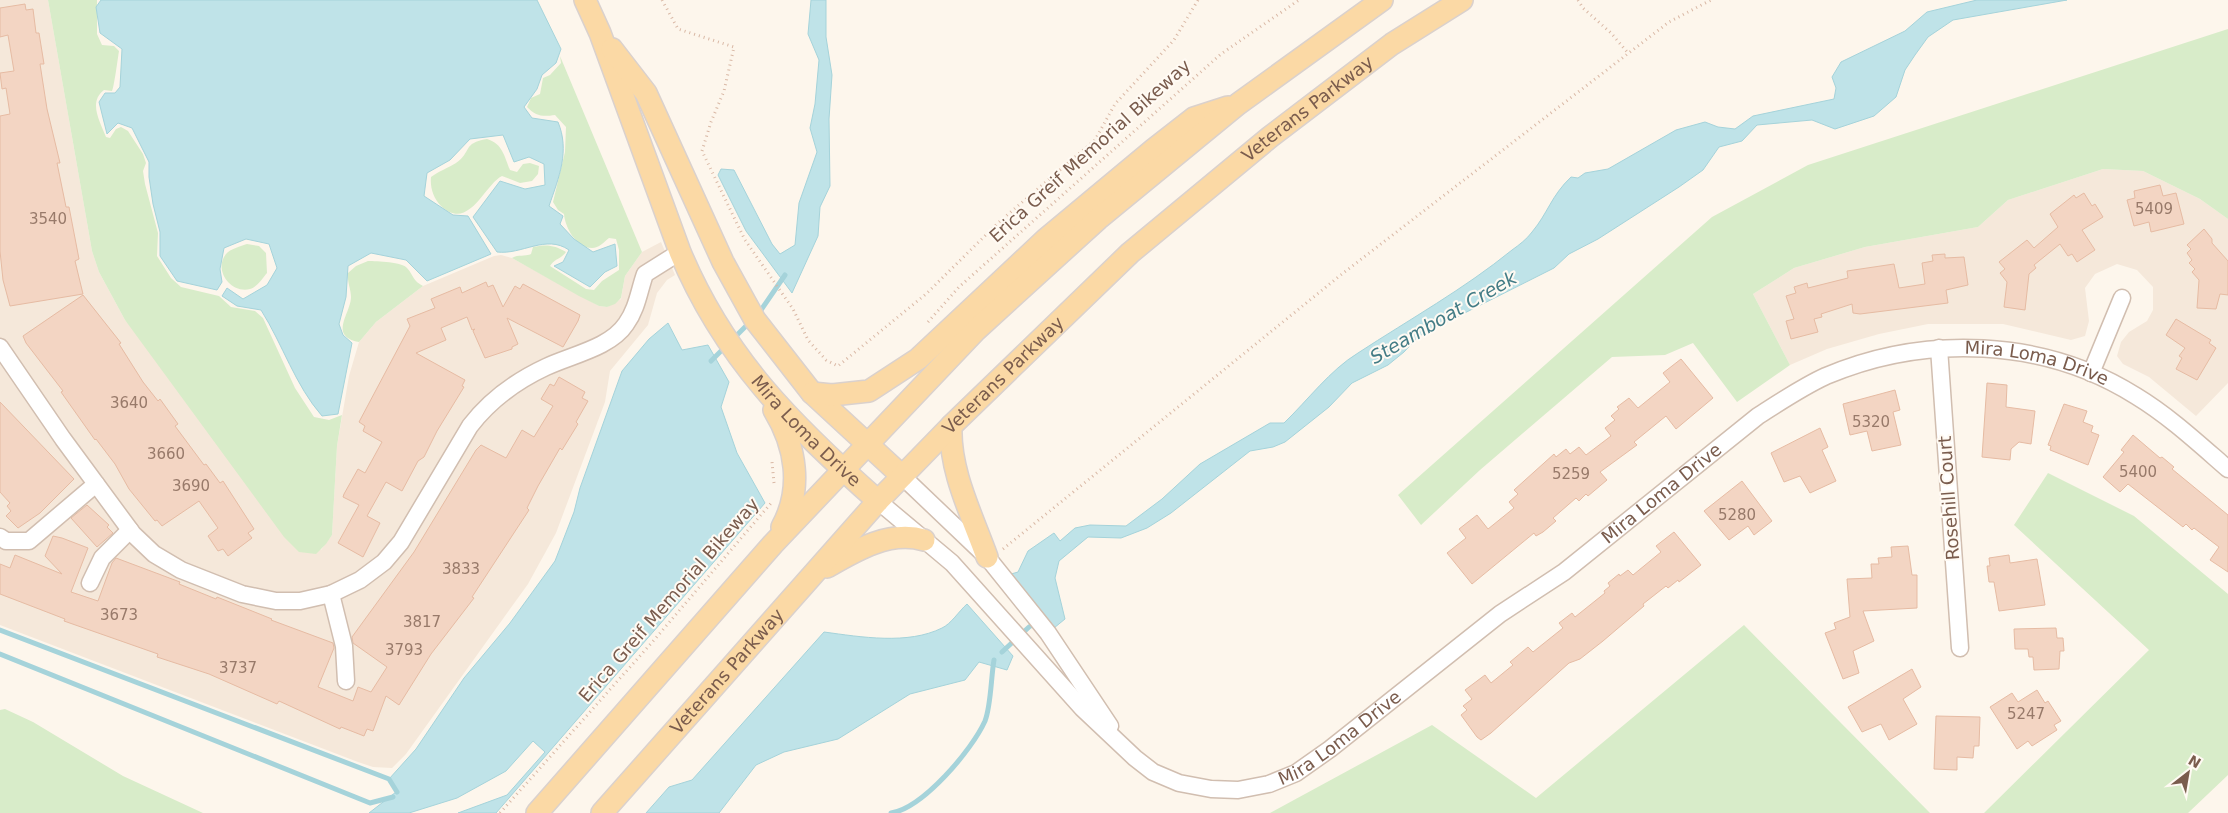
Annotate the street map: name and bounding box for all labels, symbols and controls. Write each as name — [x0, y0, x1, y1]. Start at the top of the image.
street label: Veterans Parkway — [1237, 51, 1378, 166]
street label: Erica Greif Memorial Bikeway — [985, 54, 1195, 247]
house number: 5409 — [2135, 200, 2173, 218]
house number: 3540 — [29, 210, 67, 228]
water label: Steamboat Creek — [1366, 266, 1521, 368]
street label: Veterans Parkway — [938, 312, 1068, 438]
street label: Mira Loma Drive — [1964, 337, 2112, 389]
street label: Mira Loma Drive — [747, 371, 865, 491]
house number: 3640 — [110, 394, 148, 412]
house number: 5320 — [1852, 413, 1890, 431]
street label: Rosehill Court — [1934, 435, 1963, 561]
street label: Mira Loma Drive — [1597, 439, 1725, 548]
house number: 3660 — [147, 445, 185, 463]
house number: 5400 — [2119, 463, 2157, 481]
house number: 5259 — [1552, 465, 1590, 483]
house number: 3690 — [172, 477, 210, 495]
street label: Erica Greif Memorial Bikeway — [574, 493, 763, 706]
house number: 5280 — [1718, 506, 1756, 524]
house number: 3833 — [442, 560, 480, 578]
street label: Veterans Parkway — [666, 604, 788, 738]
house number: 3673 — [100, 606, 138, 624]
house number: 3817 — [403, 613, 441, 631]
house number: 3793 — [385, 641, 423, 659]
house number: 3737 — [219, 659, 257, 677]
street label: Mira Loma Drive — [1275, 686, 1405, 789]
house number: 5247 — [2007, 705, 2045, 723]
north arrow — [2163, 748, 2213, 798]
text: N — [2186, 752, 2204, 772]

